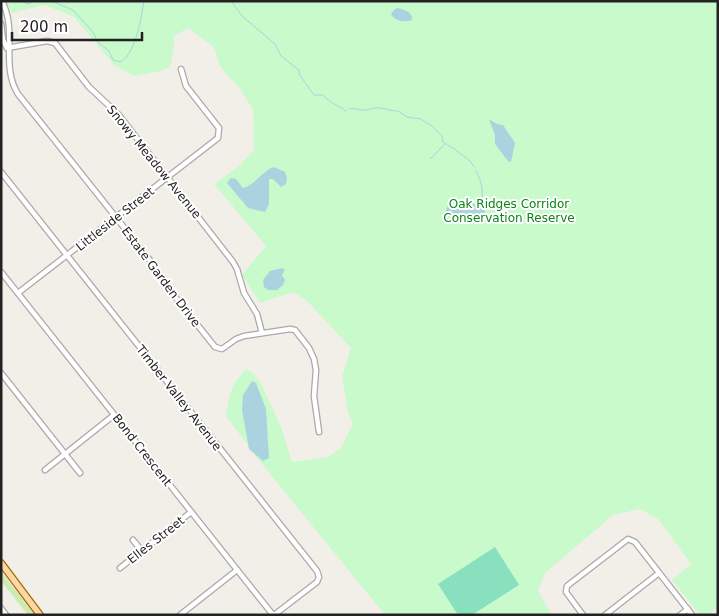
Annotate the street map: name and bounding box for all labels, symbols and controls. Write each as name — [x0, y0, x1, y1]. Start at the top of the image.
scale bar — [12, 10, 142, 42]
text: 200 m — [20, 18, 68, 36]
street label: Snowy Meadow Avenue — [104, 103, 204, 221]
street label: Littleside Street — [73, 184, 157, 254]
park label: Oak Ridges Corridor Conservation Reserve — [443, 197, 575, 225]
street label: Estate Garden Drive — [119, 224, 203, 330]
street label: Timber Valley Avenue — [133, 342, 225, 453]
street label: Bond Crescent — [110, 411, 175, 489]
street label: Elles Street — [125, 513, 187, 567]

